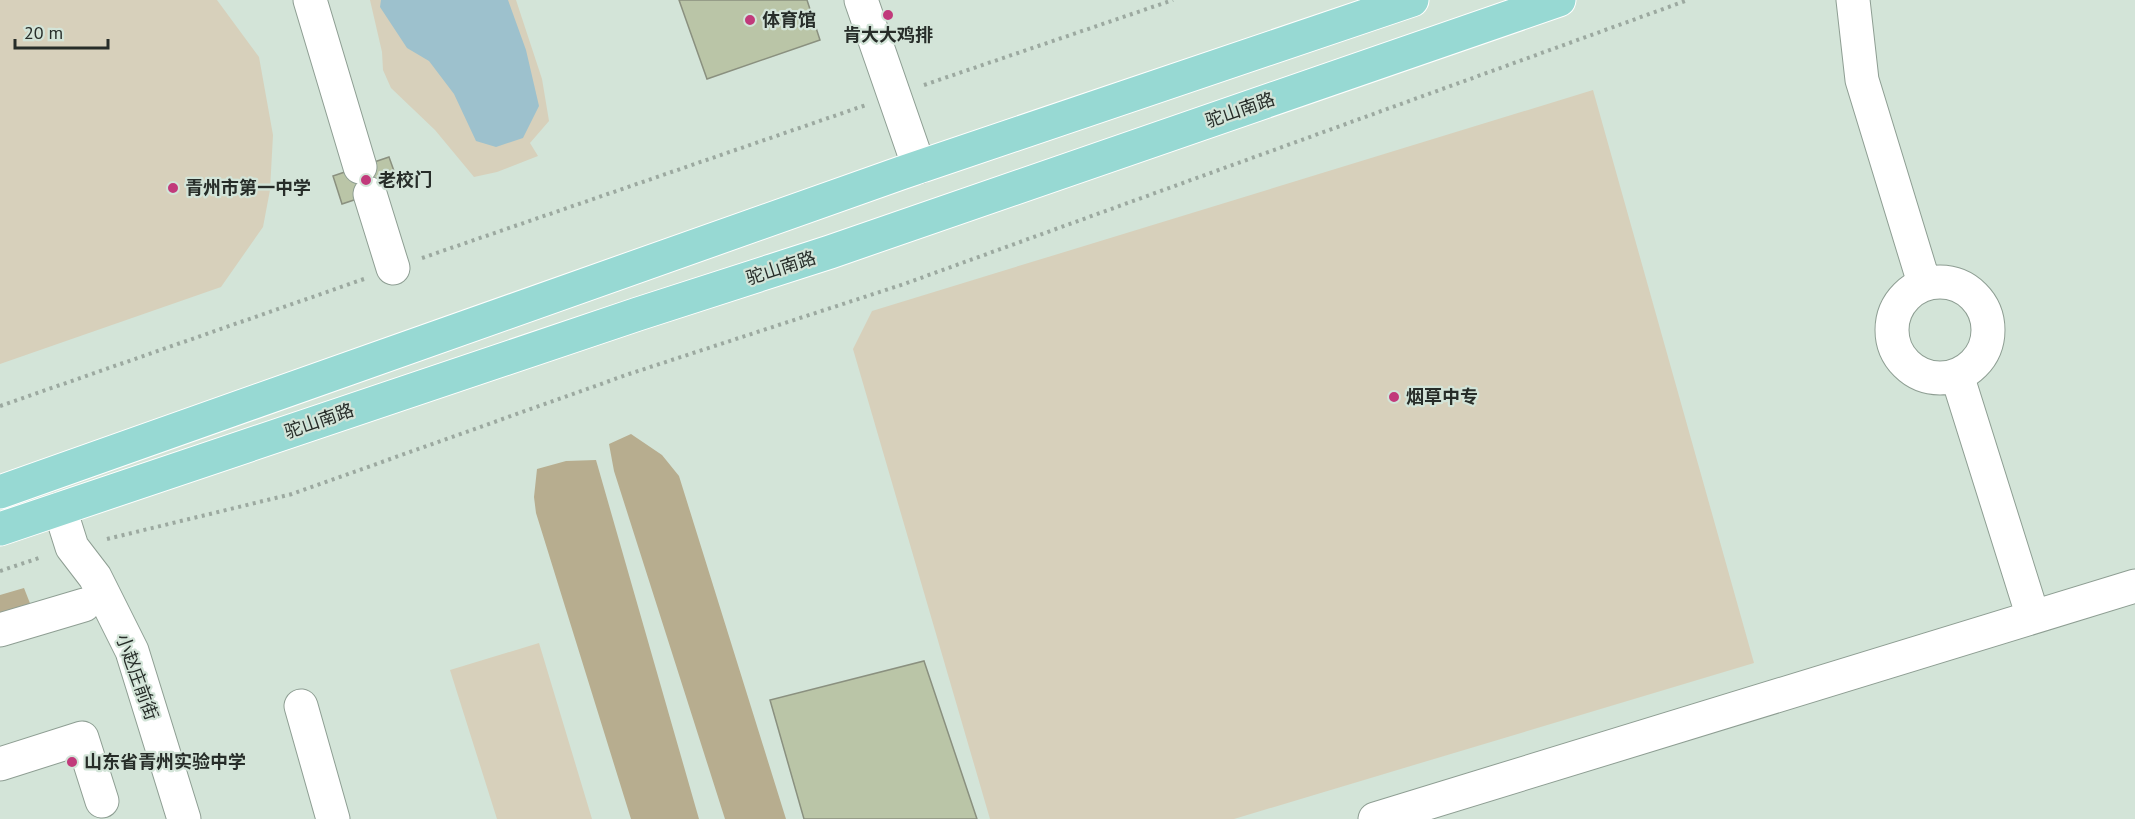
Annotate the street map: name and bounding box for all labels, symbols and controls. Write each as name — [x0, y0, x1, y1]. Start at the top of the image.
place label: 体育馆 — [762, 8, 816, 31]
marker: 肯大大鸡排 — [881, 8, 895, 22]
scale bar — [15, 12, 108, 50]
marker: 体育馆 — [743, 13, 757, 27]
text: 20 m — [24, 21, 63, 44]
place label: 肯大大鸡排 — [843, 23, 933, 46]
street label: 驼山南路 — [1202, 87, 1278, 132]
place label: 老校门 — [378, 168, 432, 191]
marker: 老校门 — [359, 173, 373, 187]
place label: 青州市第一中学 — [185, 176, 311, 199]
marker: 青州市第一中学 — [166, 181, 180, 195]
street label: 驼山南路 — [743, 245, 819, 290]
place label: 烟草中专 — [1406, 385, 1478, 408]
marker: 烟草中专 — [1387, 390, 1401, 404]
street label: 驼山南路 — [281, 398, 357, 443]
street label: 小赵庄前街 — [111, 631, 164, 723]
place label: 山东省青州实验中学 — [84, 750, 246, 773]
marker: 山东省青州实验中学 — [65, 755, 79, 769]

